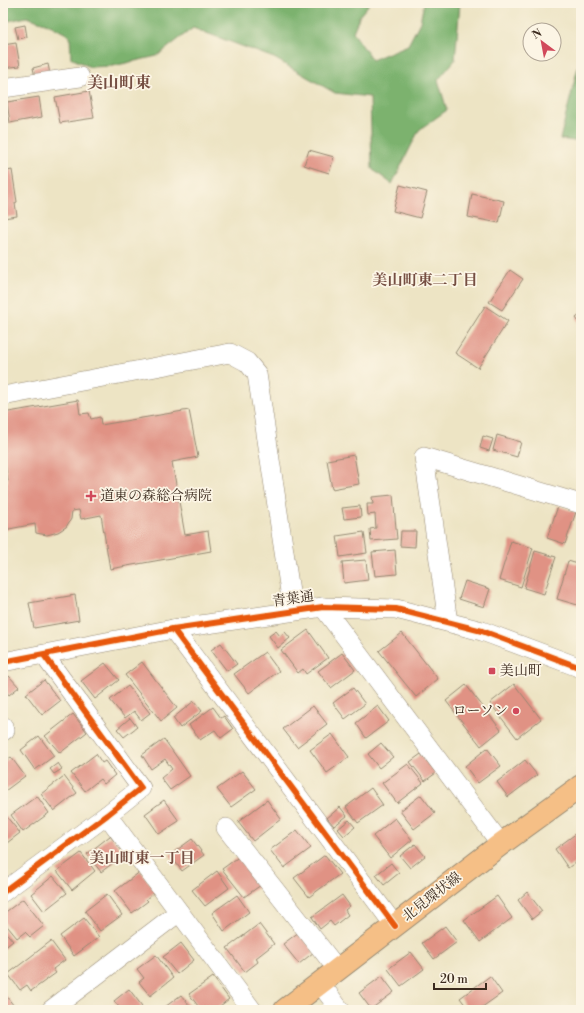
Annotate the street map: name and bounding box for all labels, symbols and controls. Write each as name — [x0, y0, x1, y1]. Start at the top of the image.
north arrow — [522, 22, 562, 62]
text: N — [530, 26, 545, 43]
district label: 美山町東 — [87, 73, 151, 93]
district label: 美山町東二丁目 — [372, 271, 478, 290]
place label: 道東の森総合病院 — [100, 487, 212, 505]
marker: 道東の森総合病院 — [85, 490, 97, 502]
street label: 青葉通 — [271, 587, 315, 611]
place label: 美山町 — [500, 662, 542, 680]
marker: 美山町 — [487, 666, 497, 676]
place label: ローソン — [453, 702, 508, 720]
marker: ローソン — [511, 706, 521, 716]
district label: 美山町東一丁目 — [89, 849, 195, 868]
street label: 北見環状線 — [399, 868, 465, 926]
scale bar — [434, 965, 486, 991]
text: 20 m — [440, 972, 468, 987]

